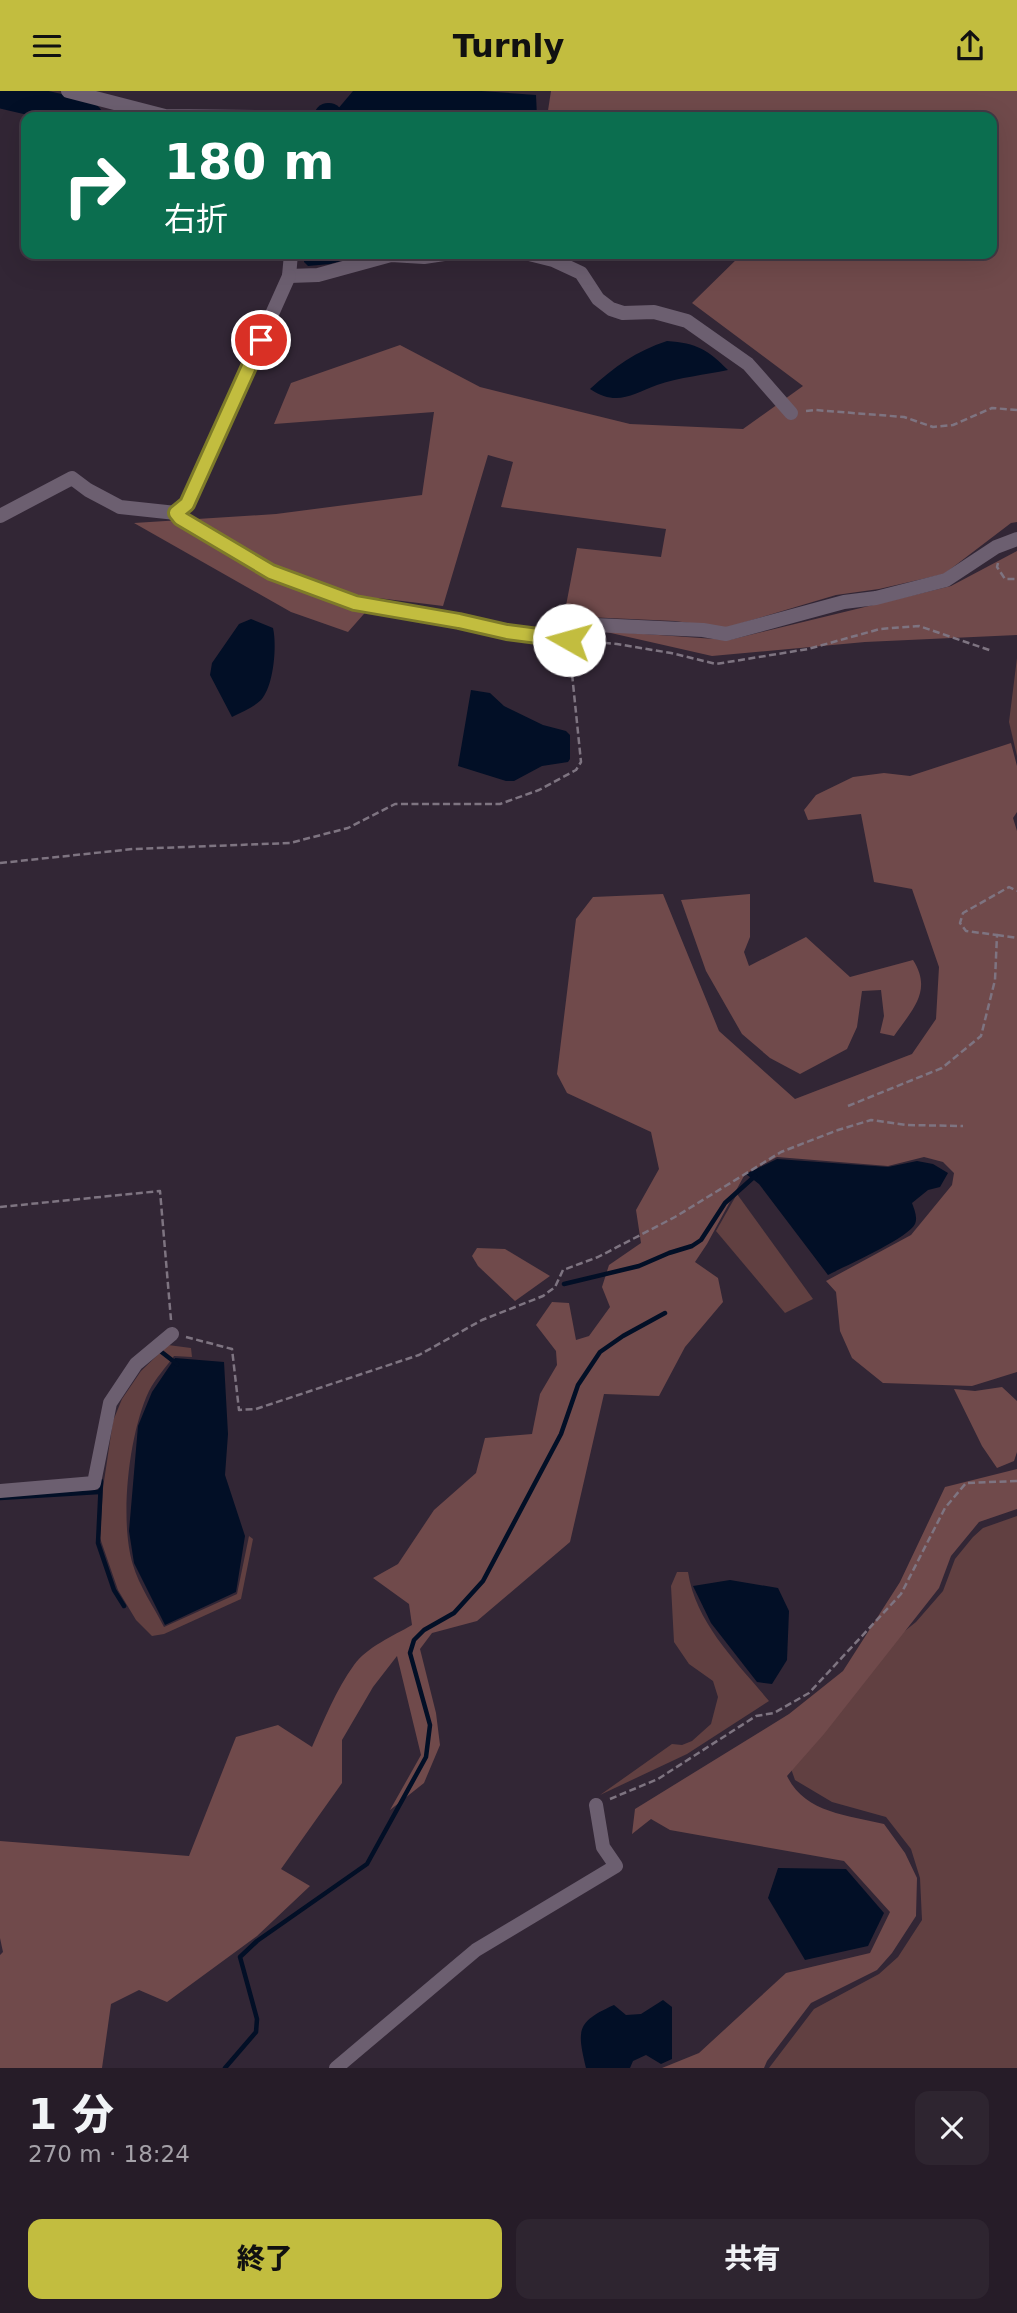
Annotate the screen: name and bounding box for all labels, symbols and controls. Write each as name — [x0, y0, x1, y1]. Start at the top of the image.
icon: menu — [28, 27, 66, 65]
text: Turnly — [453, 27, 564, 65]
icon: share — [951, 27, 989, 65]
text: 180 m — [164, 134, 334, 191]
icon: right — [49, 140, 140, 231]
text: 右折 — [164, 200, 228, 238]
pin — [231, 310, 291, 370]
icon: arrive — [242, 321, 280, 359]
position arrow — [532, 603, 606, 677]
text: 1 分 — [28, 2090, 114, 2139]
button: close — [915, 2091, 989, 2165]
text: 270 m · 18:24 — [28, 2141, 190, 2167]
button: 終了 — [28, 2219, 502, 2299]
button: 共有 — [516, 2219, 989, 2299]

